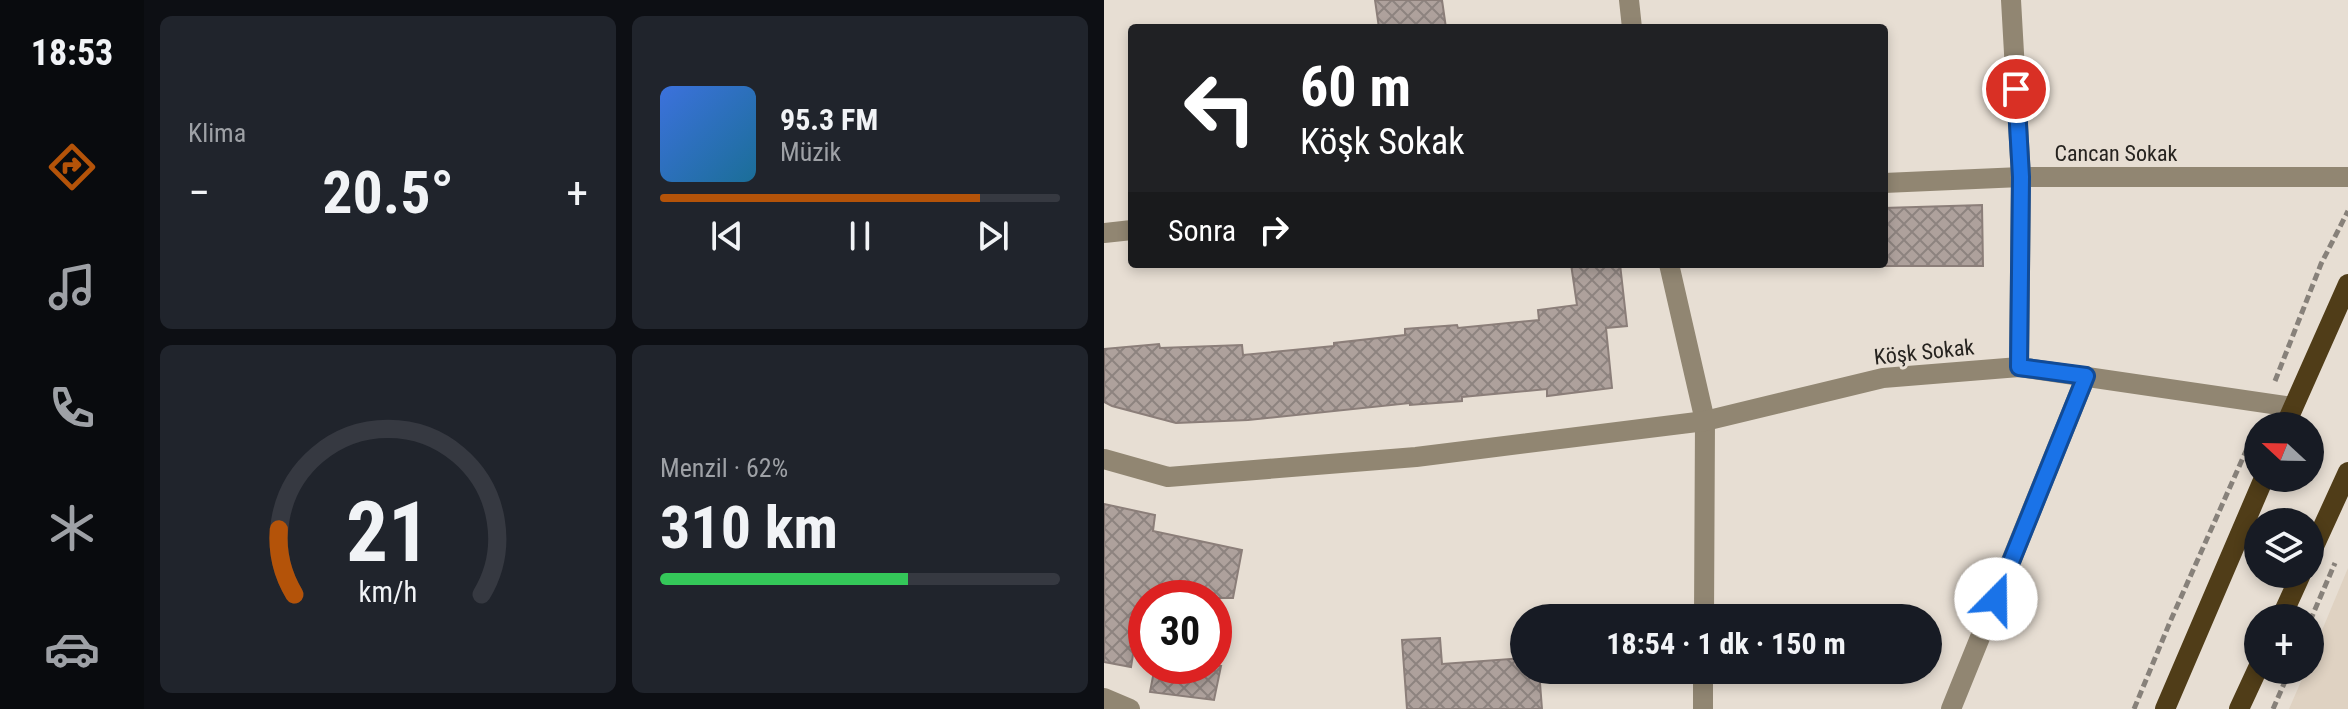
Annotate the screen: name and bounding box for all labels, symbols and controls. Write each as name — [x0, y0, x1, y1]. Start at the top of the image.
text: 18:53 — [31, 32, 113, 74]
text: 60 m — [1300, 54, 1411, 120]
pin — [1982, 55, 2050, 123]
icon: left — [1168, 56, 1272, 160]
icon: arrive — [1994, 67, 2038, 111]
text: 95.3 FM — [780, 102, 878, 137]
text: Klima — [188, 118, 246, 148]
text: Köşk Sokak — [1300, 121, 1465, 163]
text: Müzik — [780, 137, 841, 167]
icon: directions — [44, 139, 100, 195]
street label: Cancan Sokak — [2055, 141, 2178, 166]
text: 20.5° — [322, 157, 454, 228]
text: − — [188, 167, 210, 219]
text: + — [566, 167, 588, 219]
icon: right — [1252, 208, 1296, 252]
text: Sonra — [1168, 213, 1236, 248]
icon: previous — [705, 214, 749, 258]
icon: pause — [838, 214, 882, 258]
icon: next — [971, 214, 1015, 258]
icon: music — [44, 259, 100, 315]
street label: Köşk Sokak — [1873, 334, 1975, 370]
icon: phone — [44, 380, 100, 436]
north arrow — [2244, 412, 2324, 492]
map controls — [2244, 412, 2324, 684]
text: Menzil · 62% — [660, 453, 788, 483]
text: 21 — [346, 483, 430, 580]
text: 310 km — [660, 492, 838, 563]
icon: climate — [44, 500, 100, 556]
button: layers — [2244, 508, 2324, 588]
position arrow — [1954, 557, 2038, 641]
text: km/h — [359, 575, 417, 609]
speed limit sign: 30 — [1128, 580, 1232, 684]
button: + — [2244, 604, 2324, 684]
icon: car — [44, 621, 100, 677]
text: 18:54 · 1 dk · 150 m — [1606, 626, 1846, 661]

